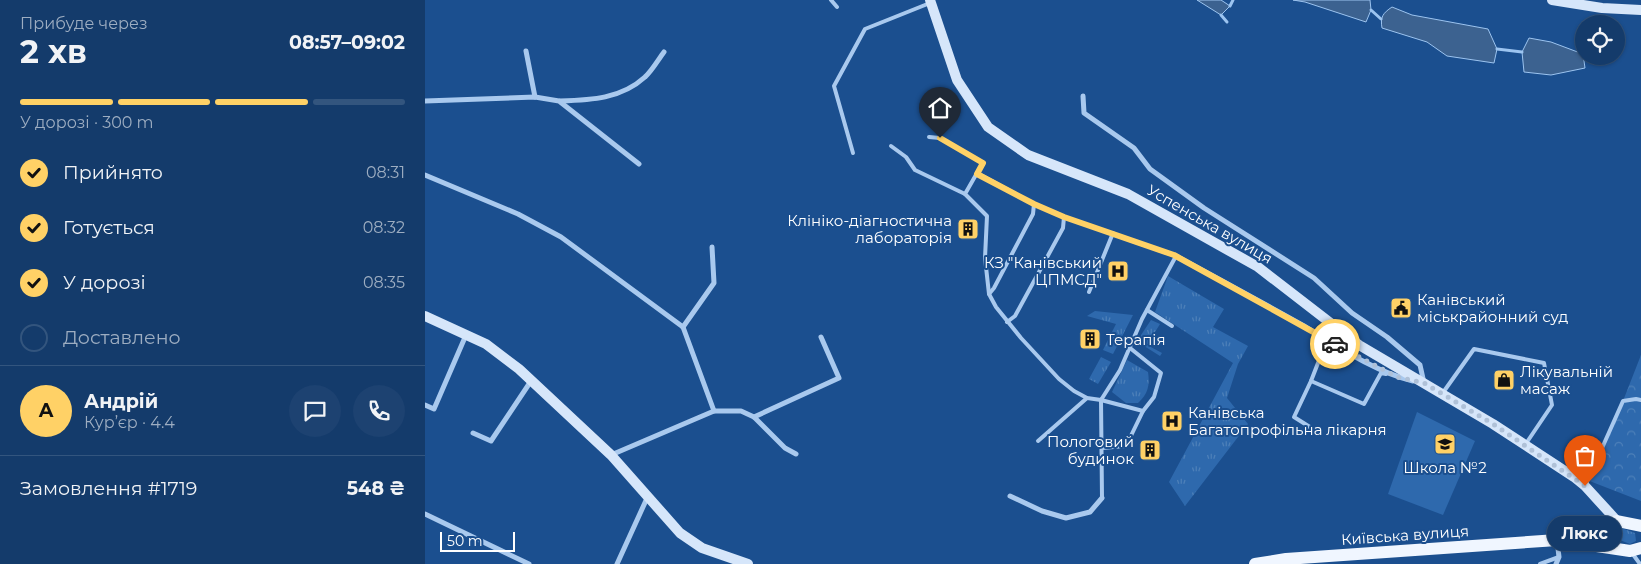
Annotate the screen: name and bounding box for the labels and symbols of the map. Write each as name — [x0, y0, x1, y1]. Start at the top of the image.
pin — [919, 87, 961, 138]
street label: Успенська вулиця — [1144, 180, 1276, 268]
place label: Клініко-діагностична лабораторія — [787, 211, 952, 247]
building icon: Клініко-діагностична лабораторія — [956, 217, 980, 241]
place label: КЗ "Канівський ЦПМСД" — [984, 253, 1102, 289]
hospital icon: КЗ "Канівський ЦПМСД" — [1106, 259, 1130, 283]
place label: Канівський міськрайонний суд — [1417, 290, 1569, 326]
public building icon: Канівський міськрайонний суд — [1389, 296, 1413, 320]
courier — [1310, 319, 1360, 369]
building icon: Терапія — [1078, 327, 1102, 351]
place label: Терапія — [1106, 330, 1166, 349]
place label: Лікувальній масаж — [1520, 362, 1613, 398]
shop icon: Лікувальній масаж — [1492, 368, 1516, 392]
place label: Канівська Багатопрофільна лікарня — [1188, 403, 1387, 439]
hospital icon: Канівська Багатопрофільна лікарня — [1160, 409, 1184, 433]
place label: Пологовий будинок — [1047, 432, 1134, 468]
school or university icon: Школа №2 — [1433, 432, 1457, 456]
pin — [1564, 435, 1606, 486]
building icon: Пологовий будинок — [1138, 438, 1162, 462]
place label: Школа №2 — [1403, 458, 1487, 477]
callout: Люкс — [1547, 516, 1623, 551]
street label: Київська вулиця — [1340, 521, 1470, 549]
scale bar — [440, 529, 515, 552]

